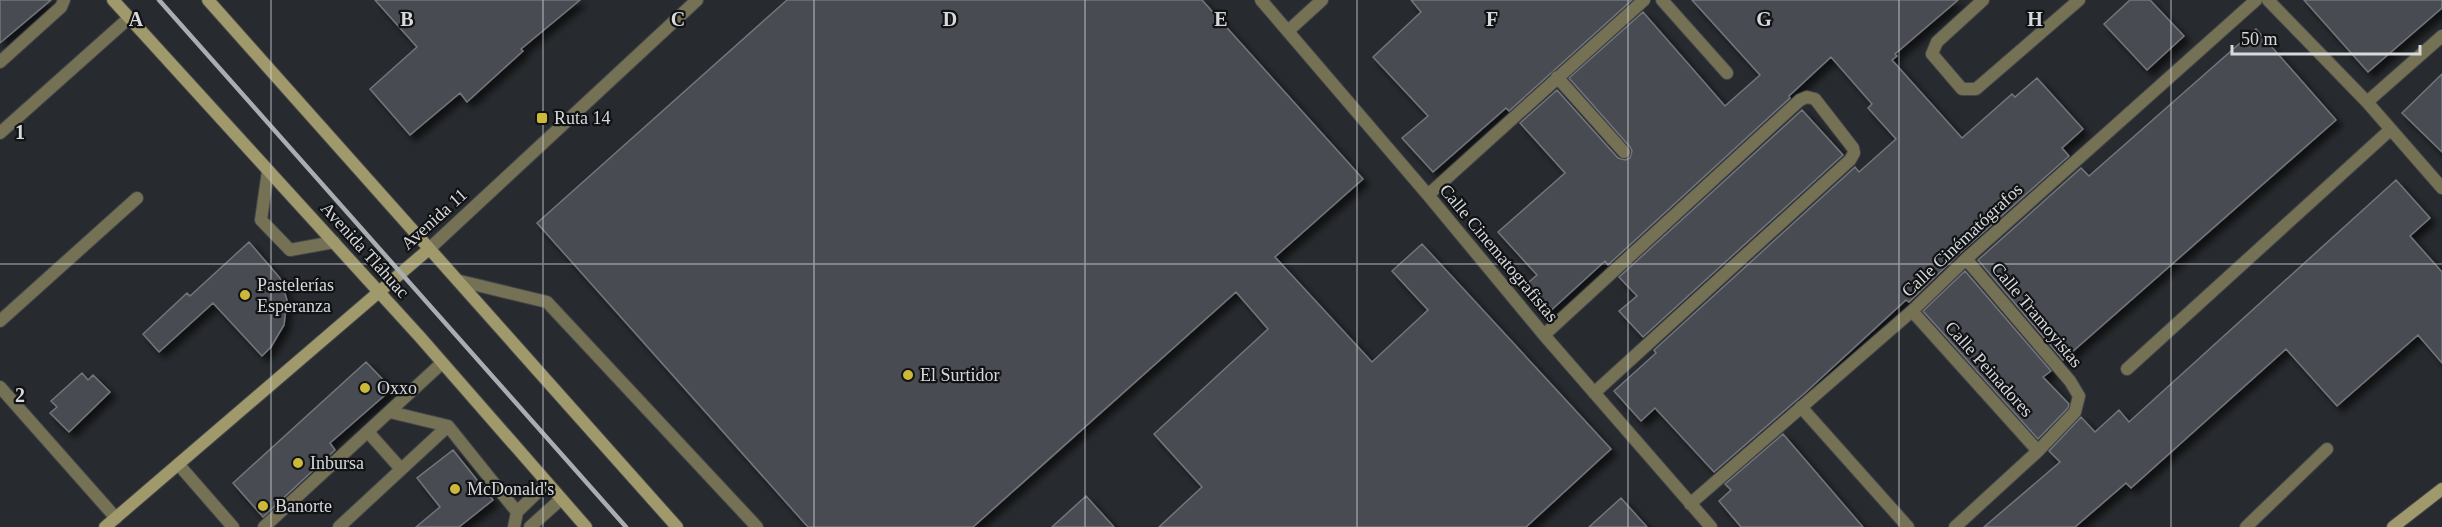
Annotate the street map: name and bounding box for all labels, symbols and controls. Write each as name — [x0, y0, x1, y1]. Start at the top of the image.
text: A — [129, 8, 144, 30]
text: B — [400, 8, 414, 30]
text: C — [671, 8, 685, 30]
text: D — [943, 8, 957, 30]
text: E — [1214, 8, 1228, 30]
text: F — [1486, 8, 1498, 30]
text: G — [1756, 8, 1772, 30]
text: H — [2027, 8, 2043, 30]
scale bar — [2232, 18, 2420, 56]
text: 50 m — [2241, 29, 2278, 49]
place label: Ruta 14 — [554, 108, 611, 128]
marker: Ruta 14 — [535, 111, 549, 125]
text: 1 — [15, 121, 25, 143]
street label: Calle Cinématógrafos — [1898, 179, 2026, 301]
street label: Calle Cinematografistas — [1436, 180, 1562, 326]
street label: Avenida 11 — [397, 184, 471, 254]
street label: Avenida Tláhuac — [317, 198, 413, 302]
street label: Calle Tramoyistas — [1987, 259, 2087, 371]
place label: Pastelerías Esperanza — [257, 275, 334, 316]
marker: Pastelerías Esperanza — [238, 288, 252, 302]
street label: Calle Peinadores — [1941, 317, 2037, 421]
place label: El Surtidor — [920, 365, 1000, 385]
marker: El Surtidor — [901, 368, 915, 382]
place label: Oxxo — [377, 378, 417, 398]
marker: Oxxo — [358, 381, 372, 395]
text: 2 — [15, 384, 25, 406]
place label: Inbursa — [310, 453, 364, 473]
marker: Inbursa — [291, 456, 305, 470]
place label: McDonald's — [467, 479, 554, 499]
marker: McDonald's — [448, 482, 462, 496]
place label: Banorte — [275, 496, 332, 516]
marker: Banorte — [256, 499, 270, 513]

